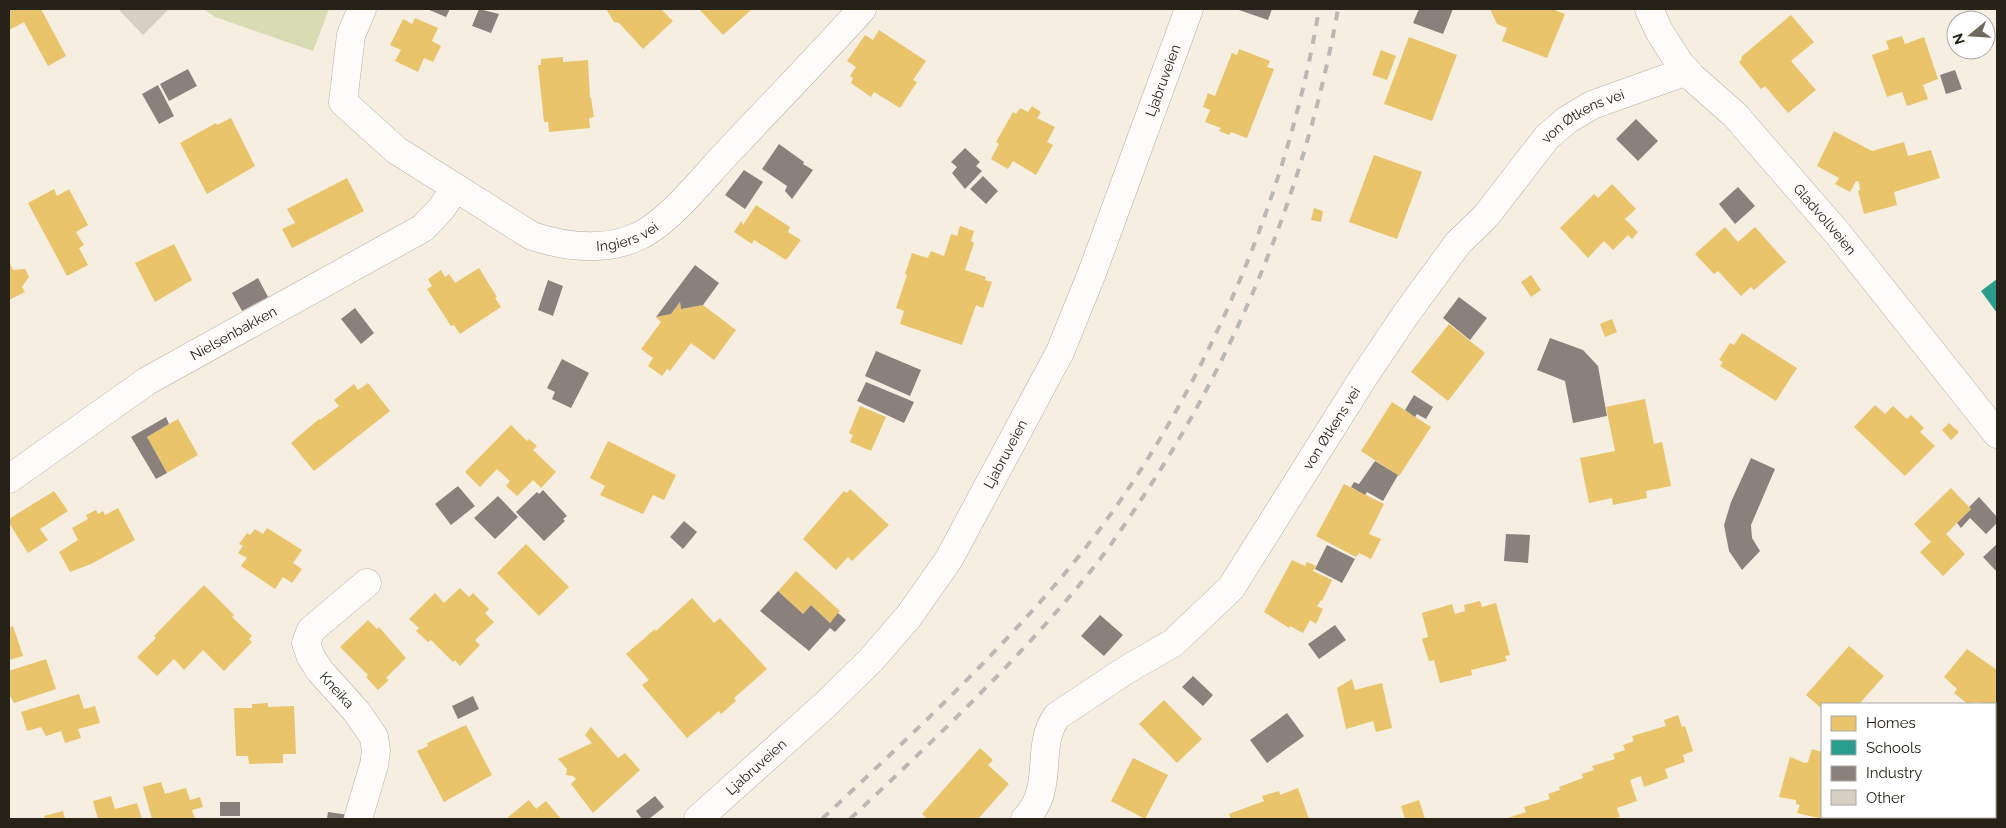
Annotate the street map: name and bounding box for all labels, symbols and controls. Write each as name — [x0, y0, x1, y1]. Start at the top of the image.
north arrow — [1946, 10, 1996, 60]
text: N — [1949, 31, 1968, 47]
street label: Ljabruveien — [1142, 42, 1183, 119]
street label: von Øtkens vei — [1537, 86, 1626, 146]
street label: Gladvollveien — [1790, 181, 1859, 258]
street label: Ingiers vei — [596, 219, 661, 254]
street label: Nielsenbakken — [187, 303, 279, 363]
street label: von Øtkens vei — [1300, 384, 1363, 472]
street label: Ljabruveien — [980, 417, 1030, 491]
street label: Kneika — [317, 668, 357, 712]
legend — [1821, 703, 1996, 818]
text: Homes — [1866, 714, 1916, 732]
street label: Ljabruveien — [723, 736, 790, 798]
text: Schools — [1866, 739, 1921, 757]
text: Industry — [1866, 764, 1922, 782]
text: Other — [1866, 789, 1906, 807]

